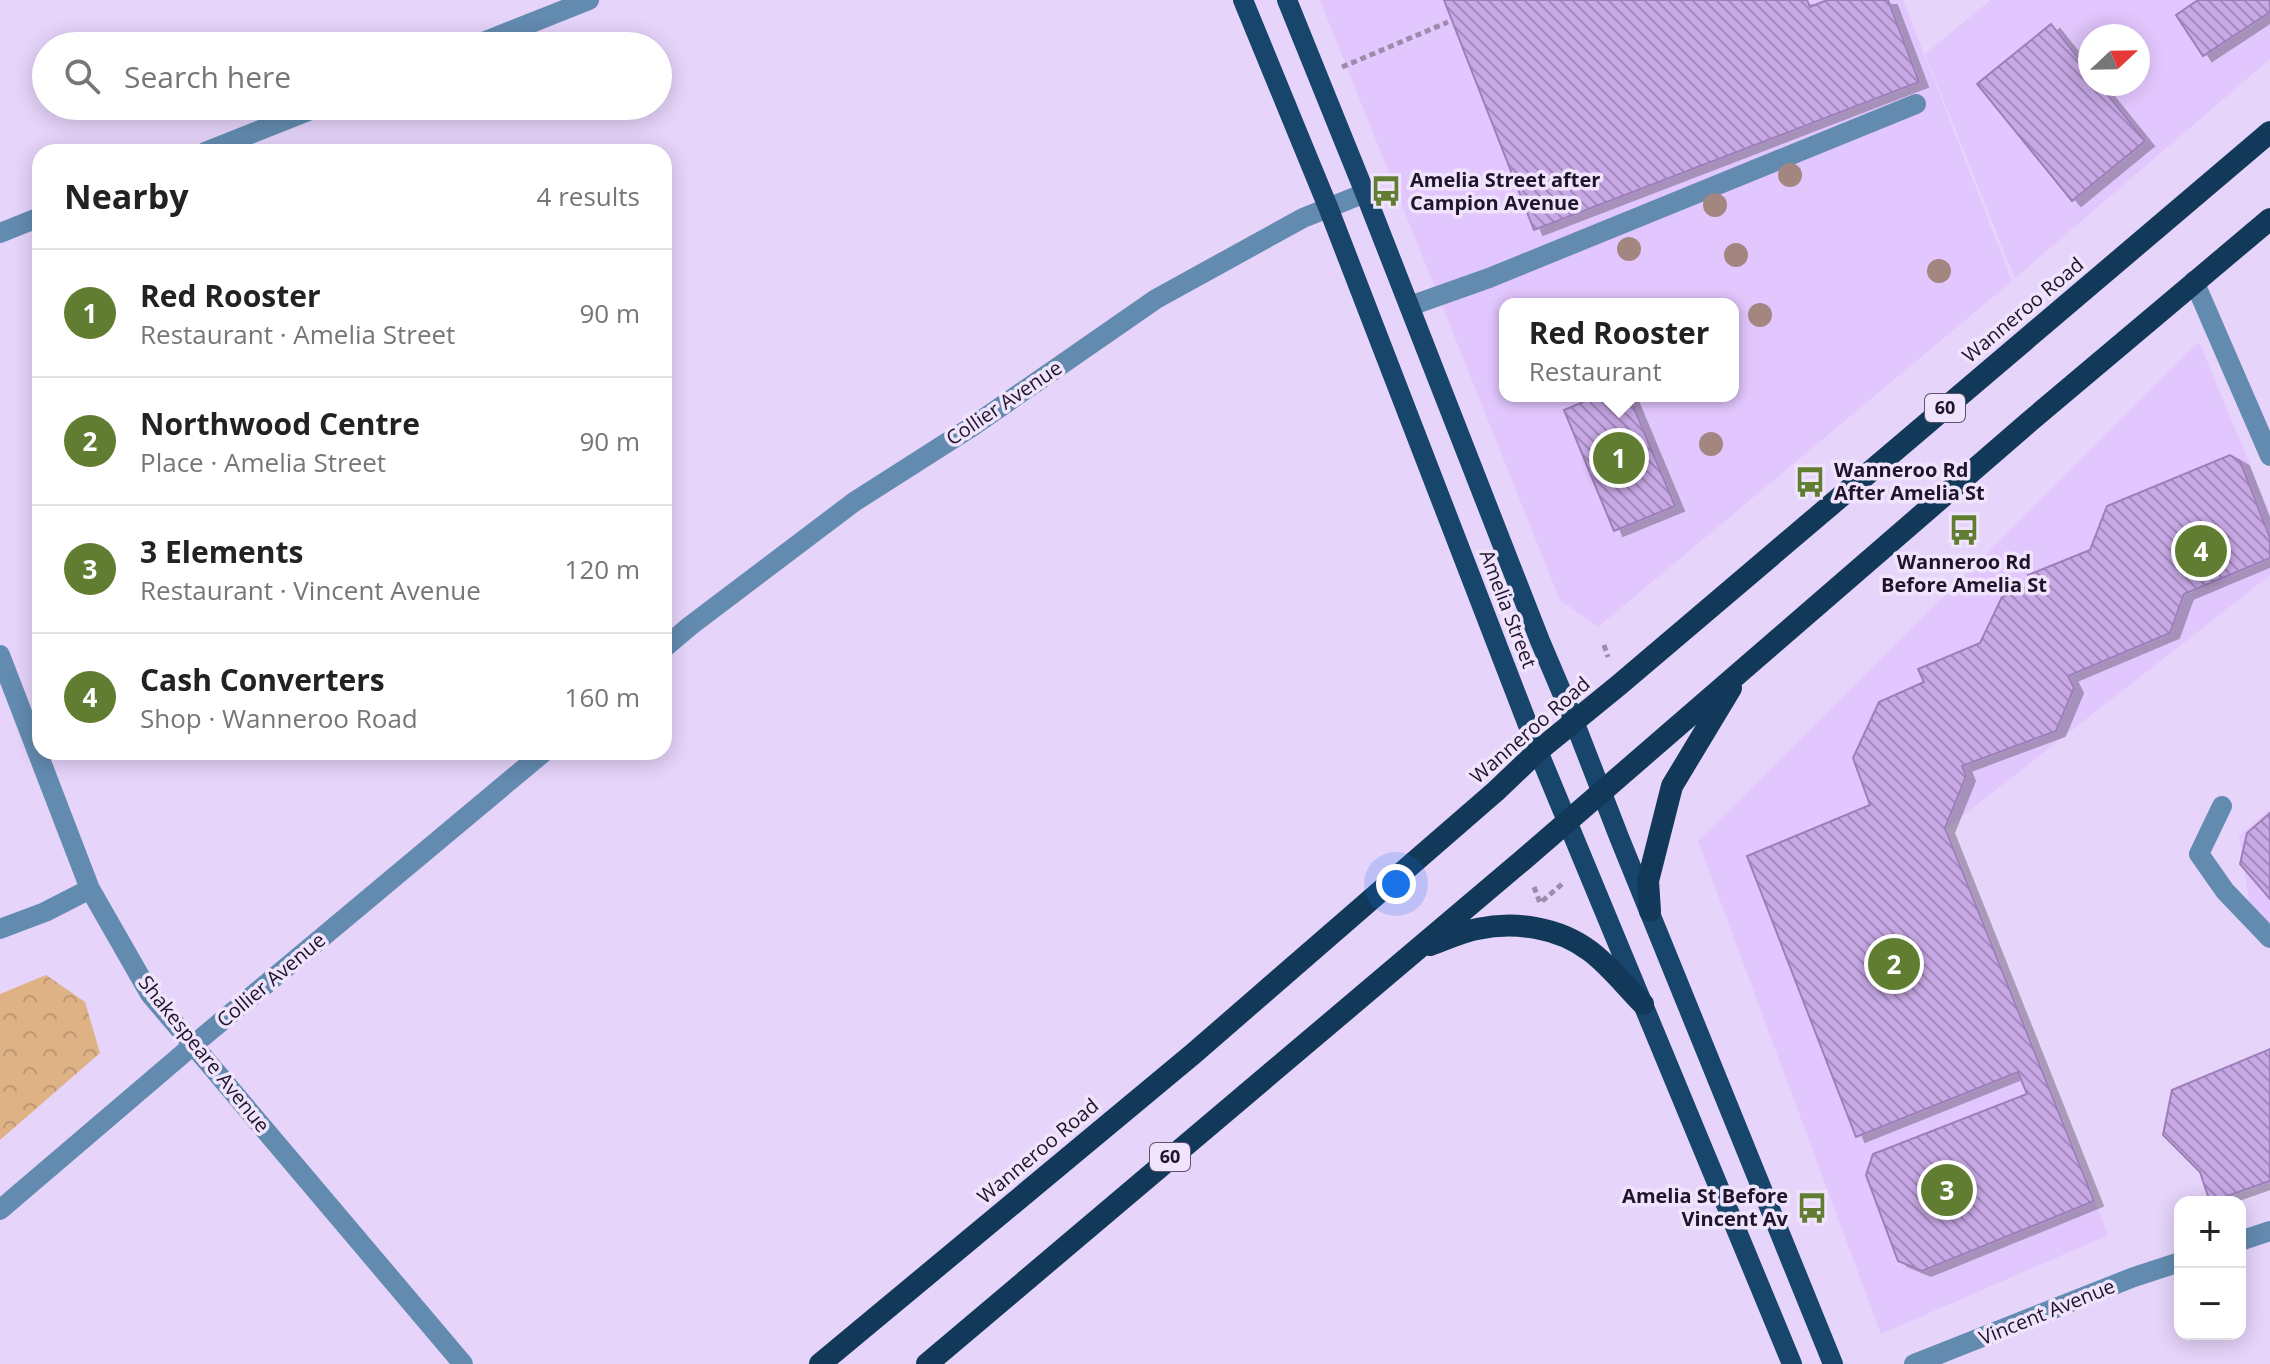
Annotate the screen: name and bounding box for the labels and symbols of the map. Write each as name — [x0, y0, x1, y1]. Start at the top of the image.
north arrow — [2078, 24, 2150, 96]
place label: Amelia Street after Campion Avenue — [1410, 166, 1600, 216]
bus stop icon: Amelia Street after Campion Avenue — [1369, 174, 1403, 208]
street label: Wanneroo Road — [1956, 251, 2089, 368]
street label: Collier Avenue — [941, 354, 1067, 451]
road number: 60 — [1925, 394, 1965, 422]
pin: 1 — [1593, 428, 1645, 488]
place label: Wanneroo Rd After Amelia St — [1834, 456, 1985, 506]
bus stop icon: Wanneroo Rd After Amelia St — [1793, 465, 1827, 499]
bus stop icon: Wanneroo Rd Before Amelia St — [1947, 513, 1981, 547]
pin: 4 — [2175, 521, 2227, 581]
street label: Amelia Street — [1474, 546, 1543, 672]
place label: Wanneroo Rd Before Amelia St — [1881, 548, 2047, 598]
street label: Wanneroo Road — [1464, 670, 1595, 789]
your location — [1376, 864, 1416, 904]
street label: Collier Avenue — [211, 926, 331, 1033]
pin: 2 — [1868, 934, 1920, 994]
street label: Shakespeare Avenue — [133, 970, 276, 1138]
street label: Wanneroo Road — [971, 1092, 1104, 1209]
road number: 60 — [1150, 1143, 1190, 1171]
pin: 3 — [1921, 1160, 1973, 1220]
place label: Amelia St Before Vincent Av — [1622, 1182, 1789, 1232]
bus stop icon: Amelia St Before Vincent Av — [1795, 1191, 1829, 1225]
street label: Vincent Avenue — [1975, 1272, 2119, 1351]

